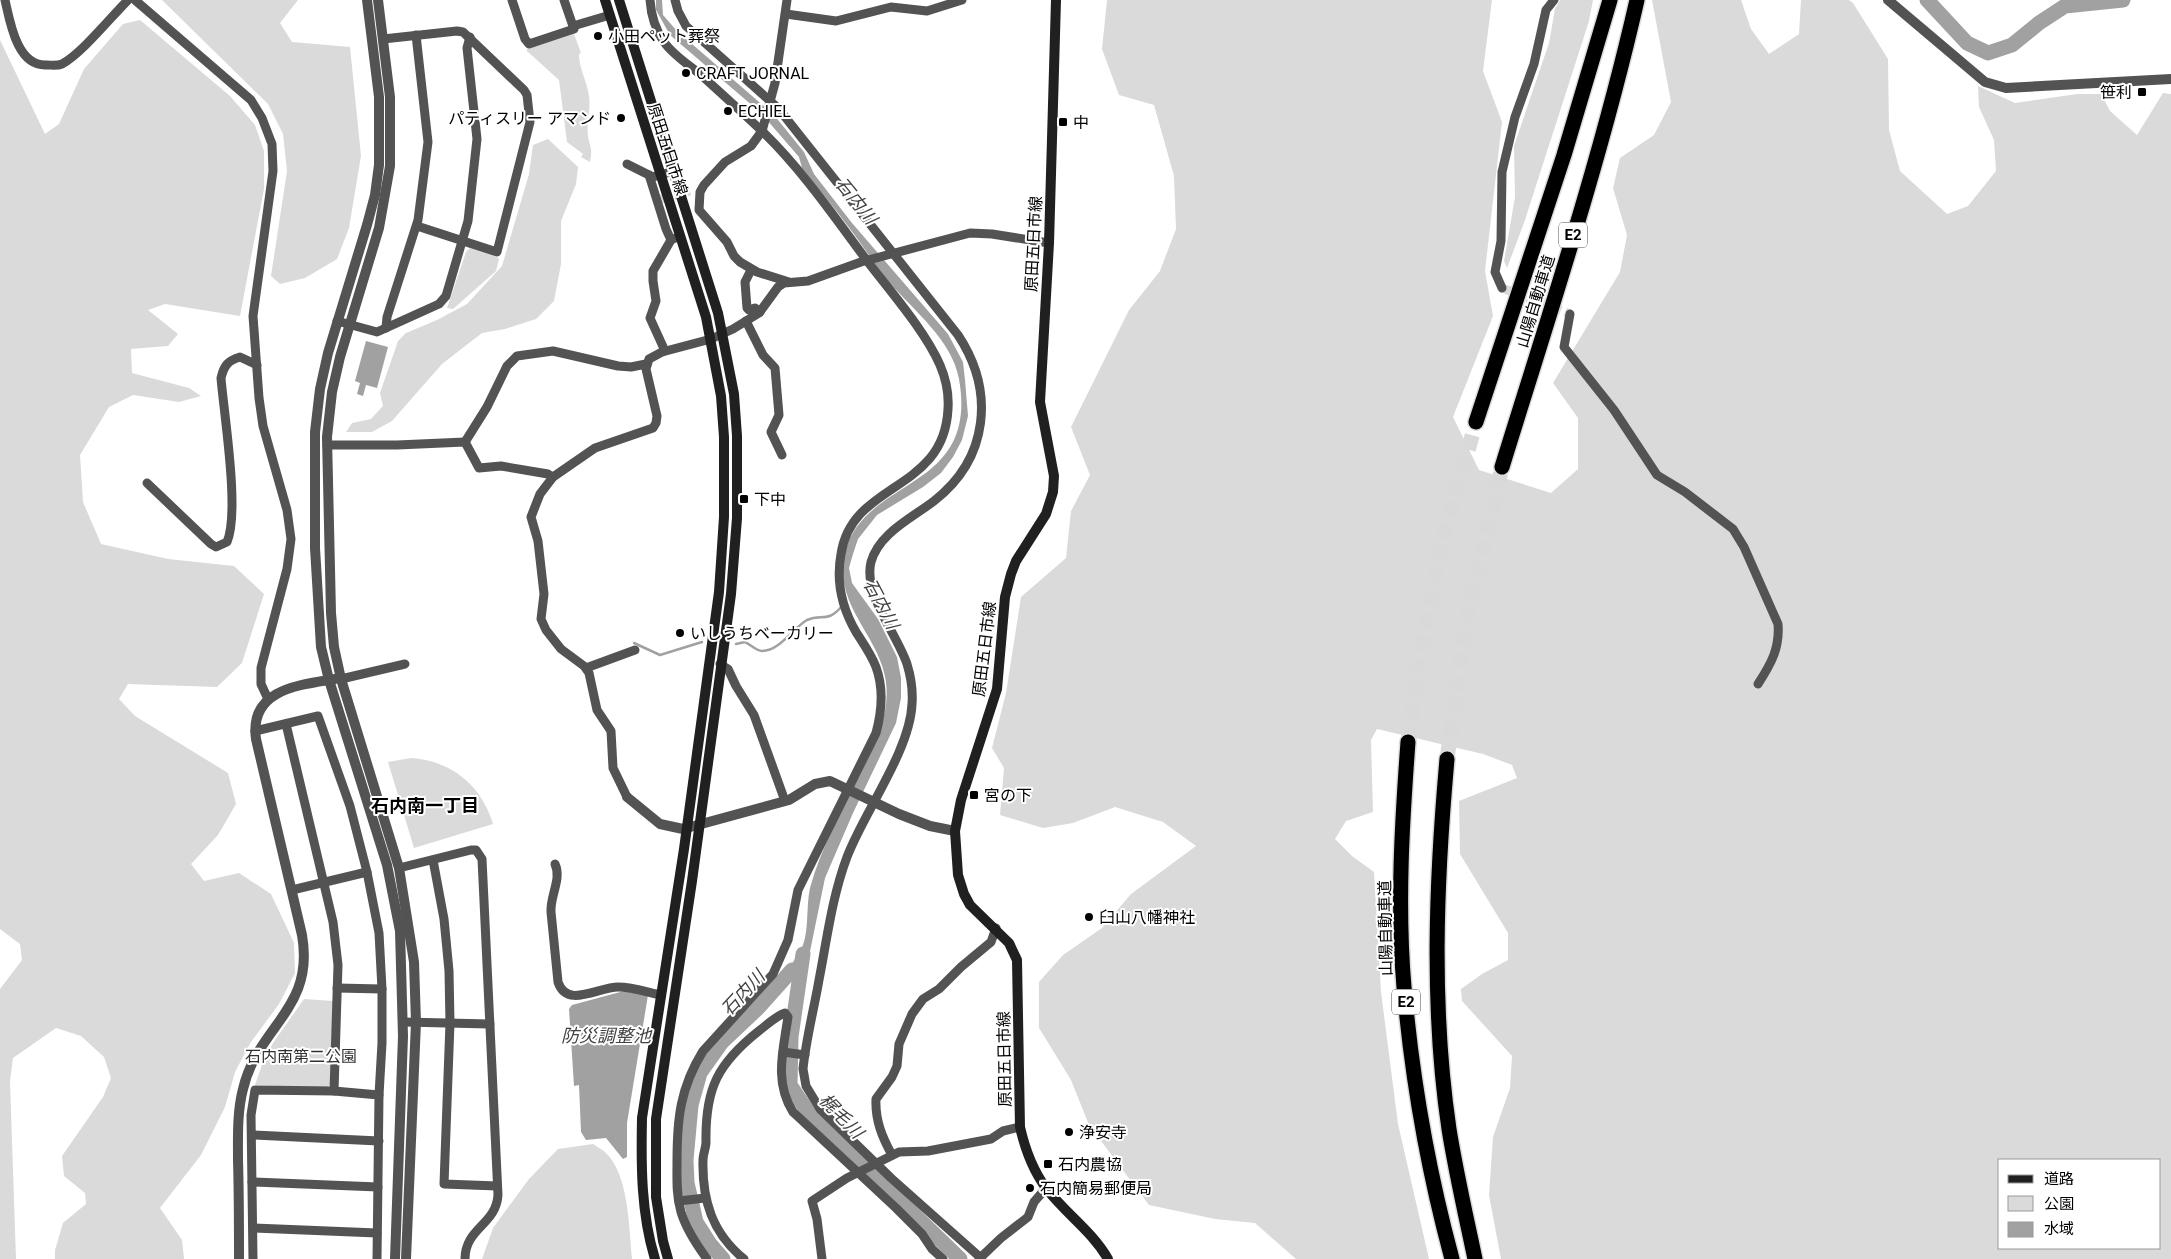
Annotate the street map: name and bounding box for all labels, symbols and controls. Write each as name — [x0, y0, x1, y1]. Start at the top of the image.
place label: 小田ペット葬祭 — [608, 27, 720, 46]
marker: 小田ペット葬祭 — [592, 30, 604, 42]
place label: CRAFT JORNAL — [696, 64, 810, 83]
marker: CRAFT JORNAL — [680, 67, 692, 79]
place label: 笹利 — [2100, 83, 2132, 102]
marker: 笹利 — [2136, 86, 2148, 98]
street label: 原田五日市線 — [644, 101, 691, 198]
place label: ECHIEL — [738, 102, 791, 121]
marker: ECHIEL — [722, 105, 734, 117]
place label: パティスリー アマンド — [448, 109, 611, 128]
marker: パティスリー アマンド — [615, 112, 627, 124]
place label: 中 — [1073, 113, 1089, 132]
marker: 中 — [1057, 116, 1069, 128]
water label: 石内川 — [831, 173, 883, 230]
street label: 原田五日市線 — [1021, 196, 1045, 292]
road number: E2 — [1559, 222, 1587, 248]
street label: 山陽自動車道 — [1512, 252, 1559, 350]
place label: 下中 — [754, 490, 786, 509]
marker: 下中 — [738, 493, 750, 505]
water label: 石内川 — [859, 575, 904, 634]
street label: 原田五日市線 — [969, 600, 1000, 698]
place label: いしうちベーカリー — [690, 624, 834, 643]
marker: いしうちベーカリー — [674, 627, 686, 639]
place label: 宮の下 — [984, 786, 1032, 805]
marker: 宮の下 — [968, 789, 980, 801]
district label: 石内南一丁目 — [371, 795, 479, 816]
street label: 山陽自動車道 — [1375, 880, 1396, 976]
place label: 臼山八幡神社 — [1099, 908, 1195, 927]
marker: 臼山八幡神社 — [1083, 911, 1095, 923]
water label: 石内川 — [717, 964, 770, 1020]
road number: E2 — [1392, 990, 1420, 1014]
street label: 原田五日市線 — [994, 1011, 1015, 1107]
water label: 防災調整池 — [561, 1025, 653, 1046]
park label: 石内南第二公園 — [245, 1047, 357, 1066]
water label: 梶毛川 — [815, 1089, 869, 1144]
place label: 浄安寺 — [1079, 1123, 1127, 1142]
marker: 浄安寺 — [1063, 1126, 1075, 1138]
place label: 石内農協 — [1058, 1155, 1122, 1174]
marker: 石内農協 — [1042, 1158, 1054, 1170]
legend — [1998, 1159, 2161, 1249]
text: 道路 — [2044, 1170, 2074, 1188]
place label: 石内簡易郵便局 — [1040, 1179, 1152, 1198]
marker: 石内簡易郵便局 — [1024, 1182, 1036, 1194]
text: 公園 — [2044, 1195, 2074, 1213]
text: 水域 — [2044, 1220, 2074, 1238]

